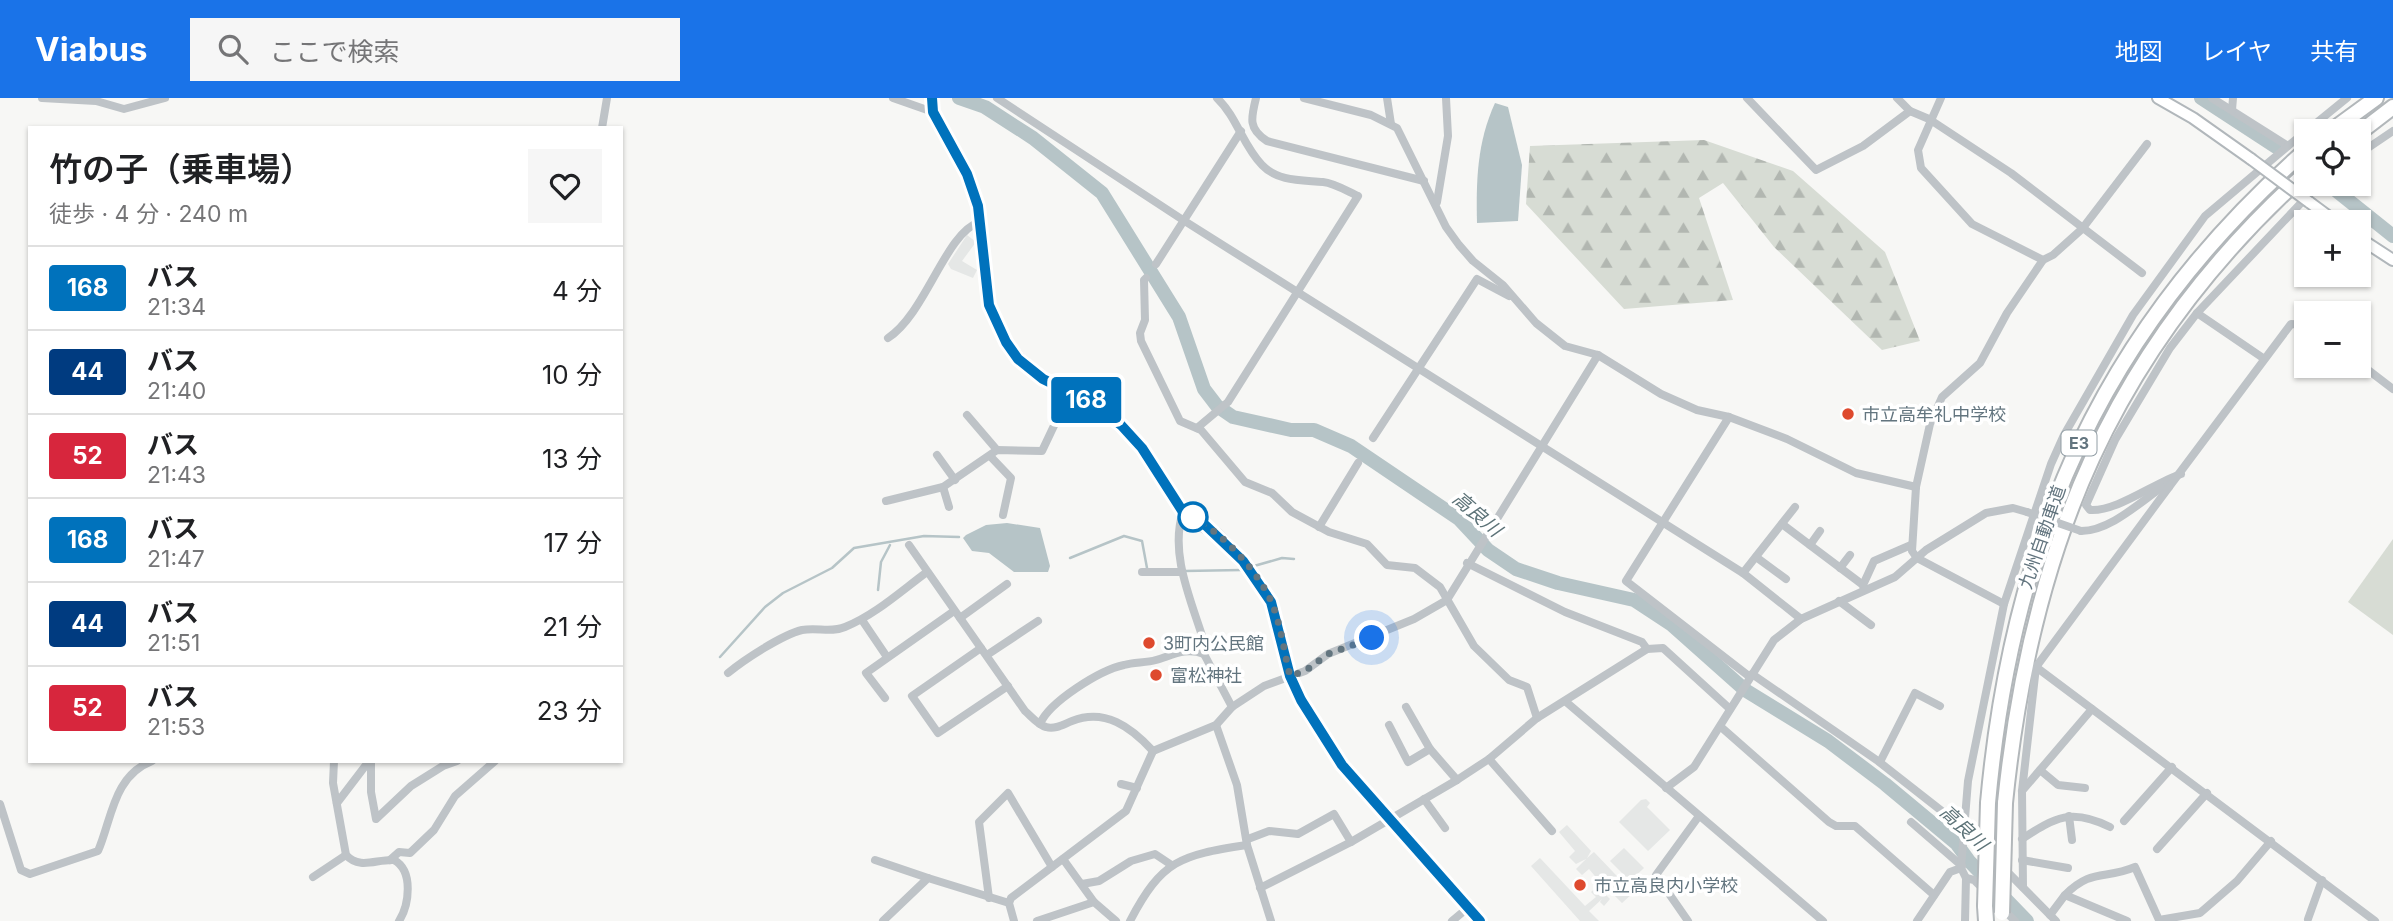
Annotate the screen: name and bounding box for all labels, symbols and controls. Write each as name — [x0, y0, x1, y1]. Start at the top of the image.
search box — [190, 18, 680, 81]
text: Viabus — [35, 29, 148, 69]
icon: search — [214, 30, 252, 68]
text: ここで検索 — [270, 36, 400, 67]
text: 地図 — [2115, 37, 2163, 66]
text: レイヤ — [2201, 37, 2272, 66]
text: 共有 — [2310, 37, 2358, 66]
map controls — [2294, 119, 2371, 378]
button: locate — [2294, 119, 2371, 196]
text: 竹の子（乗車場） — [49, 149, 313, 189]
button: heart — [528, 149, 602, 223]
text: 徒歩 · 4 分 · 240 m — [49, 200, 248, 228]
button: + — [2294, 210, 2371, 287]
text: バス — [147, 261, 199, 292]
text: 168 — [67, 273, 108, 302]
text: 4 分 — [552, 275, 602, 306]
text: 21:34 — [147, 293, 206, 321]
button: − — [2294, 301, 2371, 378]
text: バス — [147, 345, 199, 376]
text: 44 — [71, 357, 104, 386]
text: 10 分 — [542, 359, 602, 390]
text: 21:40 — [147, 377, 206, 405]
line badge: 168 — [1046, 377, 1126, 423]
text: 168 — [1065, 385, 1107, 414]
place label: 市立高牟礼中学校 — [1862, 404, 2006, 425]
marker: 市立高牟礼中学校 — [1840, 406, 1856, 422]
text: バス — [147, 429, 199, 460]
road number: E3 — [2062, 430, 2096, 456]
text: 52 — [72, 441, 103, 470]
text: 13 分 — [542, 443, 602, 474]
text: 21:43 — [147, 461, 206, 489]
street label: 九州自動車道 — [2014, 483, 2070, 591]
water label: 高良川 — [1448, 487, 1508, 543]
unlabelled marker — [1178, 502, 1208, 532]
text: バス — [147, 513, 199, 544]
text: 168 — [67, 525, 108, 554]
text: 17 分 — [543, 527, 602, 558]
text: 21:47 — [147, 545, 205, 573]
text: バス — [147, 597, 199, 628]
text: 44 — [71, 609, 104, 638]
text: 21 分 — [542, 611, 602, 642]
your location — [1354, 620, 1389, 655]
text: 21:51 — [147, 629, 200, 657]
place label: 3町内公民館 — [1163, 633, 1264, 654]
marker: 3町内公民館 — [1141, 635, 1157, 651]
place label: 富松神社 — [1170, 665, 1242, 686]
marker: 富松神社 — [1148, 667, 1164, 683]
text: バス — [147, 681, 199, 712]
text: 52 — [72, 693, 103, 722]
text: 23 分 — [537, 695, 602, 726]
text: 21:53 — [147, 713, 205, 741]
water label: 高良川 — [1935, 800, 1994, 857]
place label: 市立高良内小学校 — [1594, 875, 1738, 896]
marker: 市立高良内小学校 — [1572, 877, 1588, 893]

